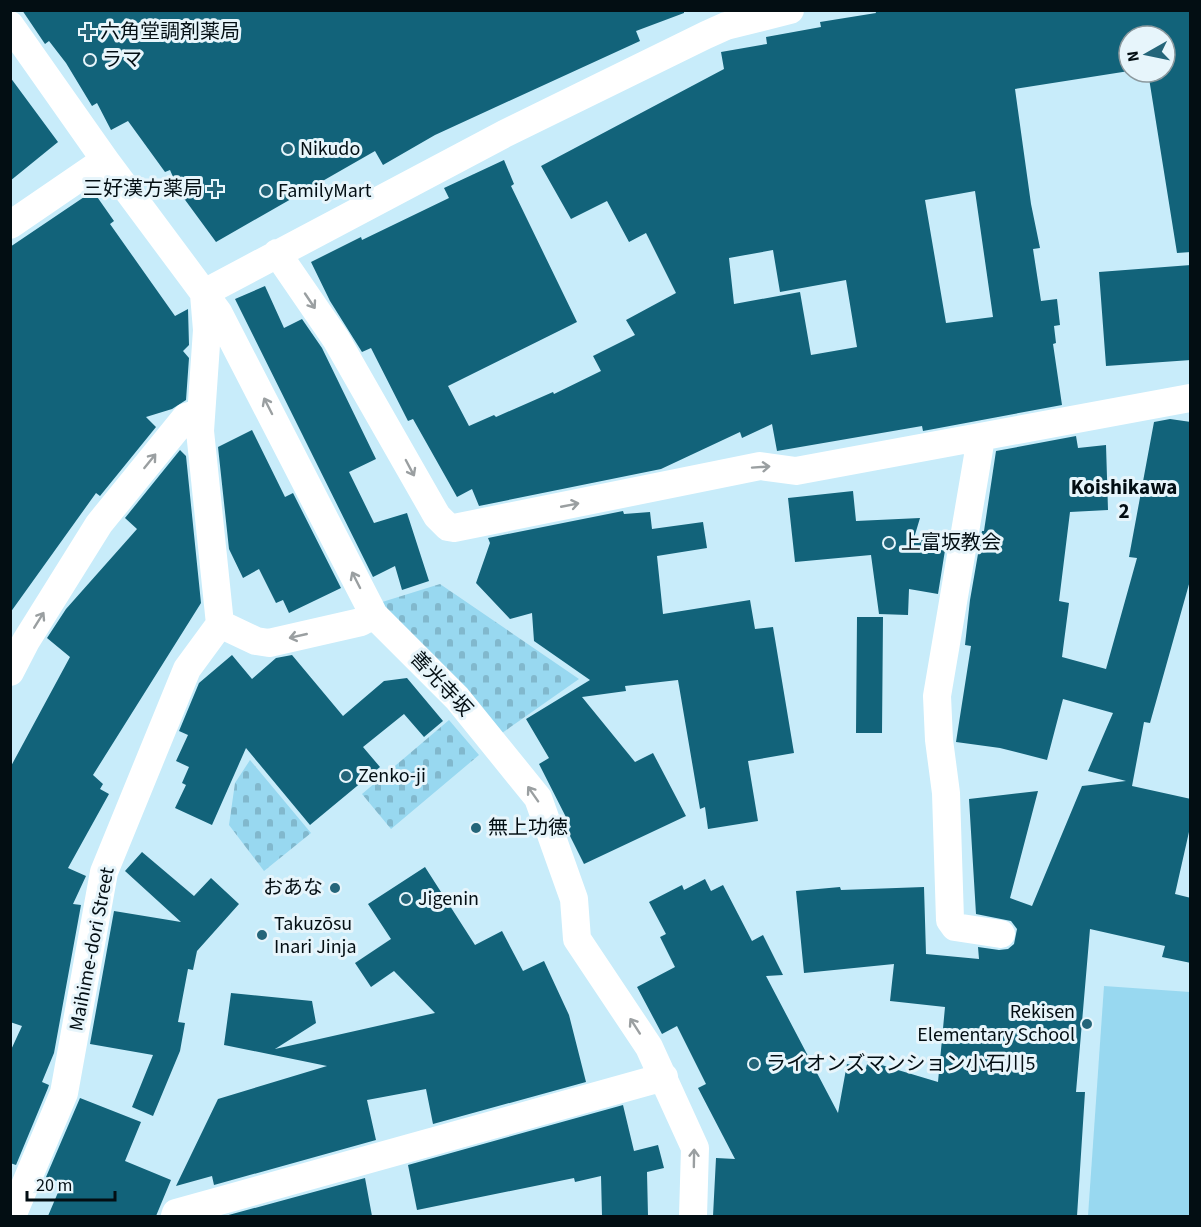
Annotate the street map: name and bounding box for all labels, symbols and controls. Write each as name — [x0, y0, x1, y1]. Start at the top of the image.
place label: 六角堂調剤薬局 — [100, 18, 240, 46]
north arrow — [1117, 24, 1177, 84]
marker: 六角堂調剤薬局 — [81, 25, 95, 39]
place label: ラマ — [102, 46, 142, 74]
text: N — [1121, 49, 1145, 63]
marker: ラマ — [83, 53, 97, 67]
place label: Nikudo — [300, 135, 360, 163]
marker: Nikudo — [281, 142, 295, 156]
place label: 三好漢方薬局 — [83, 175, 203, 203]
place label: FamilyMart — [278, 177, 372, 205]
marker: 三好漢方薬局 — [208, 182, 222, 196]
marker: FamilyMart — [259, 184, 273, 198]
one-way arrow — [304, 292, 316, 309]
one-way arrow — [262, 398, 273, 416]
one-way arrow — [144, 453, 157, 469]
one-way arrow — [404, 459, 416, 476]
one-way arrow — [751, 461, 771, 472]
district label: Koishikawa 2 — [1071, 472, 1177, 526]
one-way arrow — [560, 499, 579, 510]
place label: 上富坂教会 — [901, 529, 1001, 557]
marker: 上富坂教会 — [882, 536, 896, 550]
one-way arrow — [350, 571, 362, 589]
one-way arrow — [33, 612, 45, 629]
one-way arrow — [289, 631, 308, 643]
street label: 善光寺坂 — [403, 645, 479, 723]
place label: Zenko-ji — [358, 762, 426, 790]
marker: Zenko-ji — [339, 769, 353, 783]
one-way arrow — [527, 786, 539, 802]
place label: 無上功徳 — [488, 814, 568, 842]
marker: 無上功徳 — [469, 821, 483, 835]
street label: Maihime-dori Street — [62, 865, 122, 1033]
place label: おあな — [263, 874, 323, 902]
marker: おあな — [328, 881, 342, 895]
place label: Jigenin — [418, 885, 479, 913]
marker: Jigenin — [399, 892, 413, 906]
place label: Takuzōsu Inari Jinja — [274, 910, 357, 961]
marker: Takuzōsu Inari Jinja — [255, 928, 269, 942]
place label: Rekisen Elementary School — [917, 998, 1075, 1049]
marker: Rekisen Elementary School — [1080, 1017, 1094, 1031]
one-way arrow — [629, 1018, 641, 1035]
place label: ライオンズマンション小石川5 — [766, 1050, 1036, 1078]
marker: ライオンズマンション小石川5 — [747, 1057, 761, 1071]
one-way arrow — [688, 1149, 700, 1169]
scale bar — [27, 1164, 116, 1202]
text: 20 m — [36, 1173, 72, 1198]

